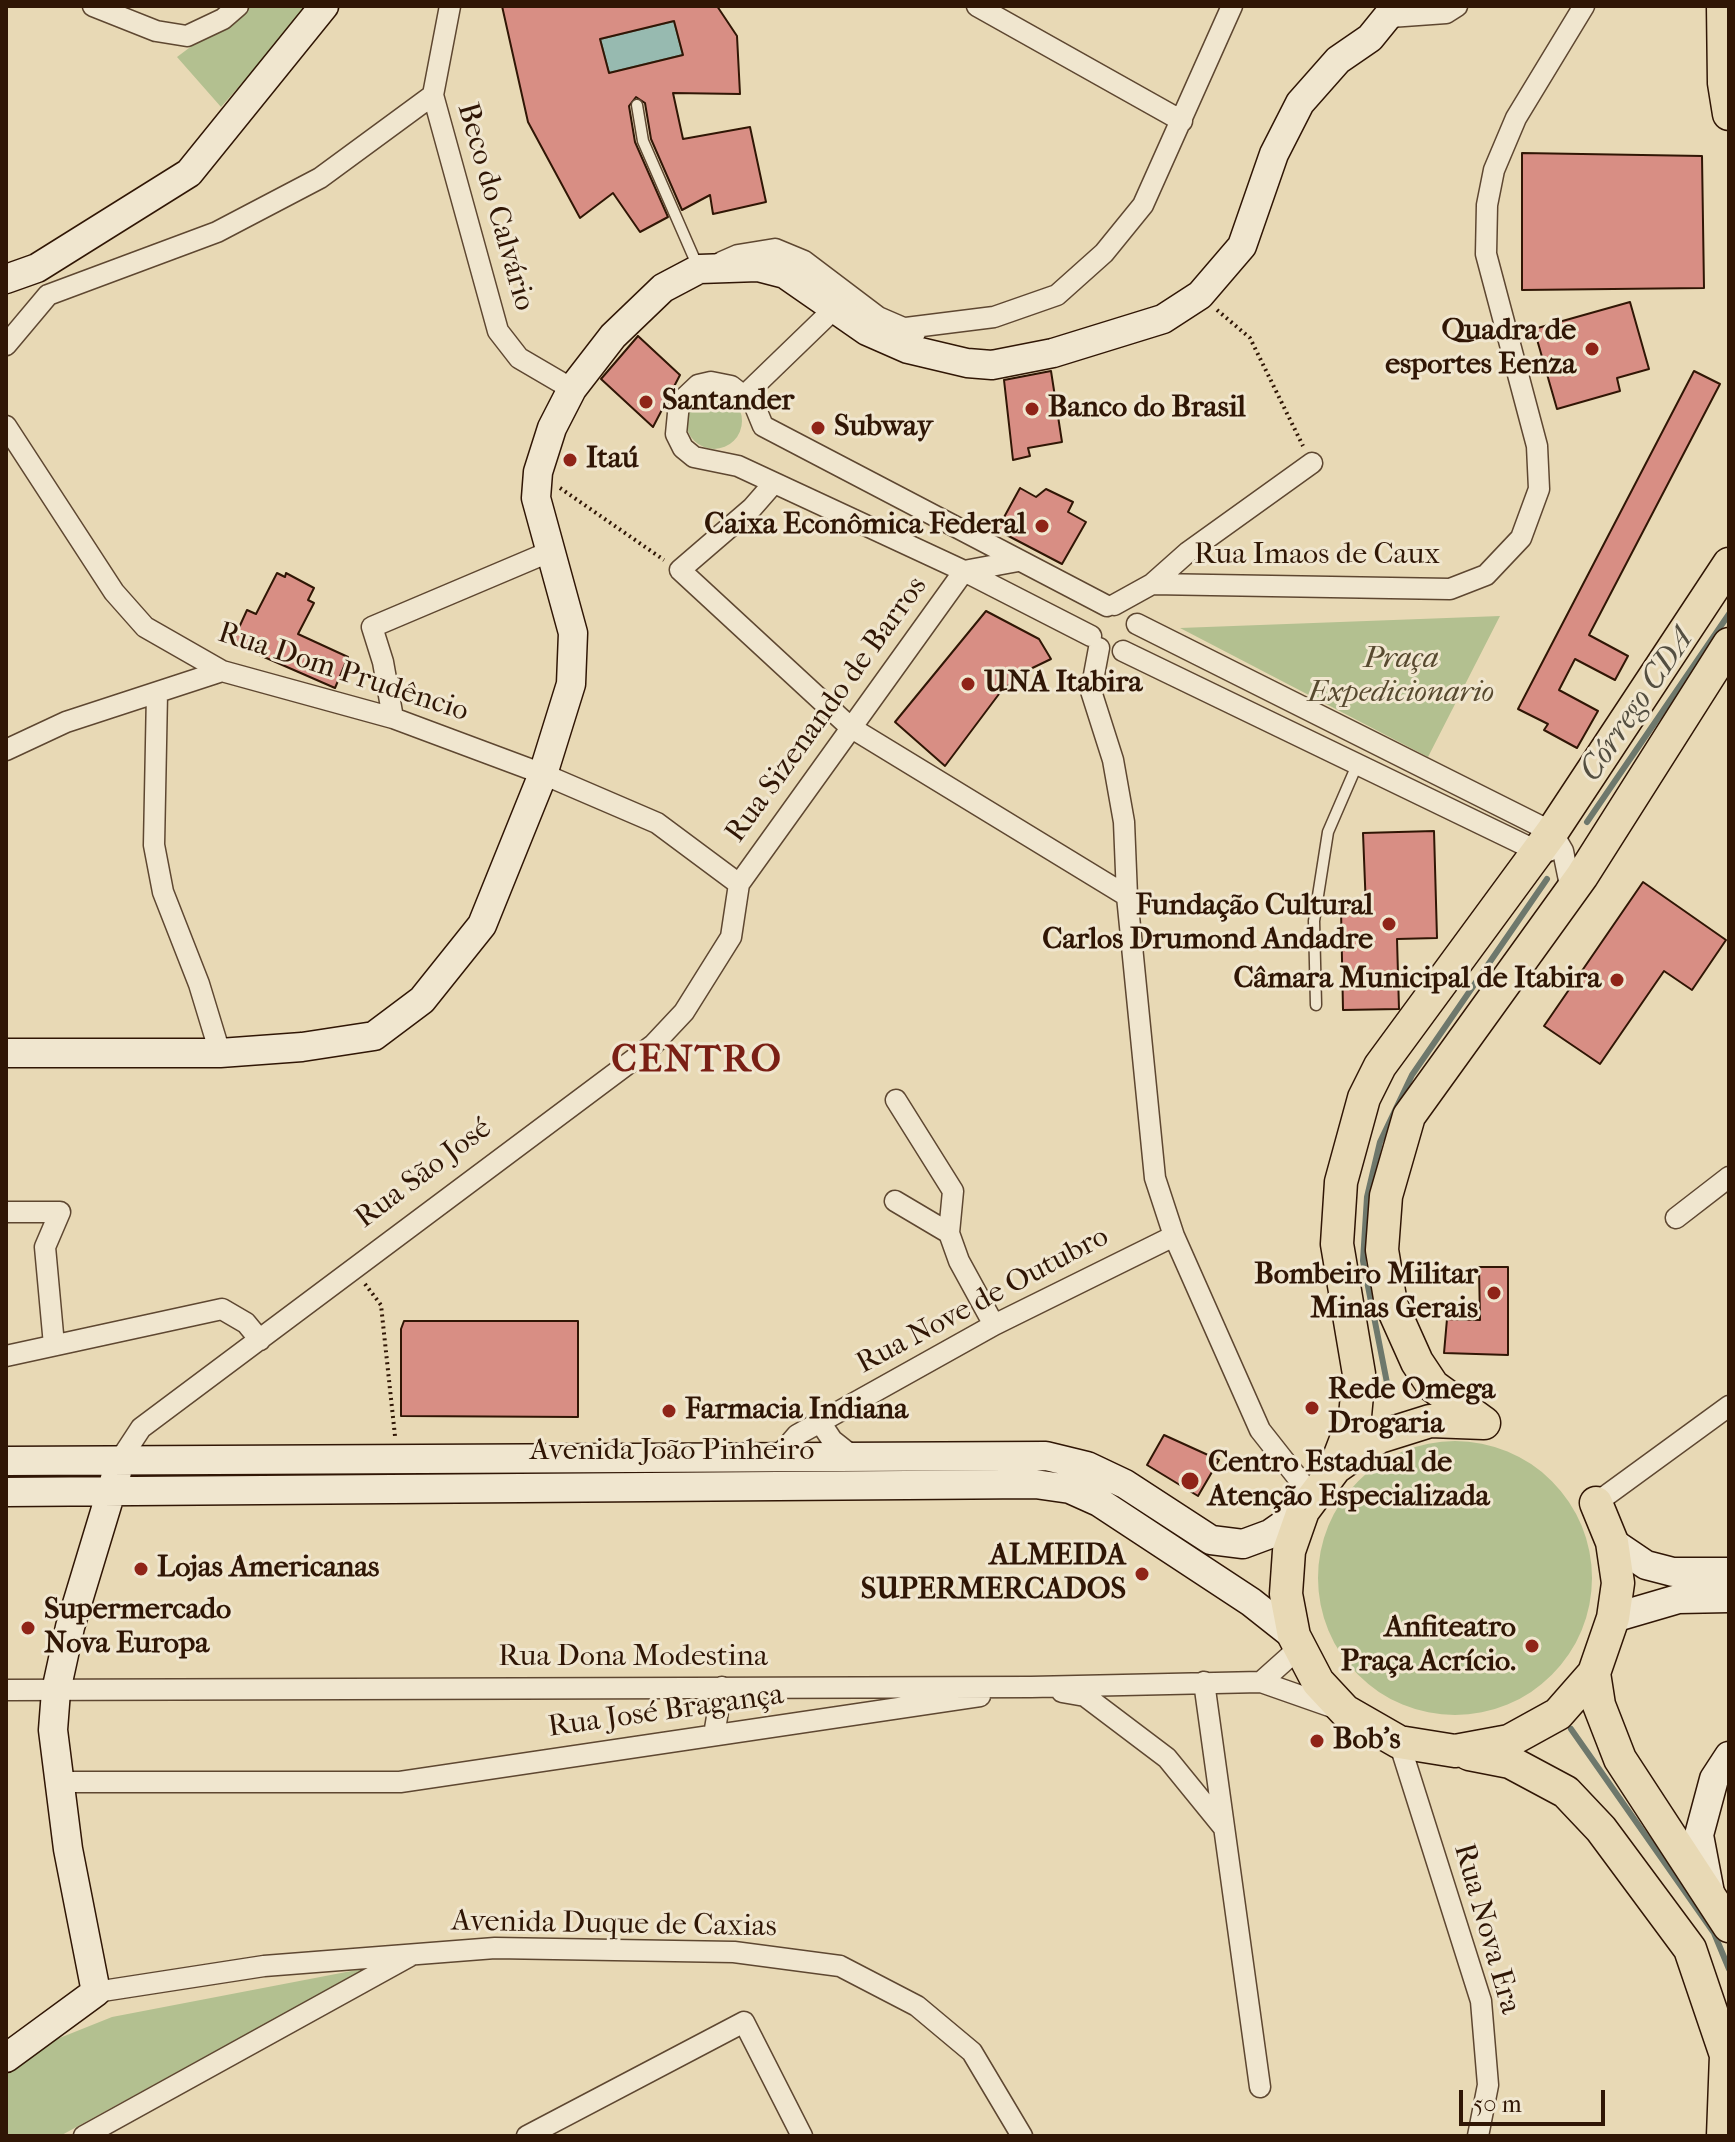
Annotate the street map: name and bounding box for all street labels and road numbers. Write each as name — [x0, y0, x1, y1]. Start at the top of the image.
street label: Beco do Calvário — [448, 99, 542, 315]
street label: Rua Imaos de Caux — [1194, 538, 1440, 574]
street label: Rua Sizenando de Barros — [718, 570, 936, 850]
street label: Rua Dom Prudêncio — [213, 616, 473, 730]
street label: Rua São José — [349, 1111, 499, 1237]
street label: Rua Nove de Outubro — [851, 1219, 1115, 1383]
street label: Avenida João Pinheiro — [530, 1434, 814, 1470]
street label: Rua Dona Modestina — [498, 1640, 768, 1676]
street label: Rua José Bragança — [546, 1678, 786, 1746]
street label: Rua Nova Era — [1445, 1840, 1527, 2018]
street label: Avenida Duque de Caxias — [451, 1904, 777, 1946]

